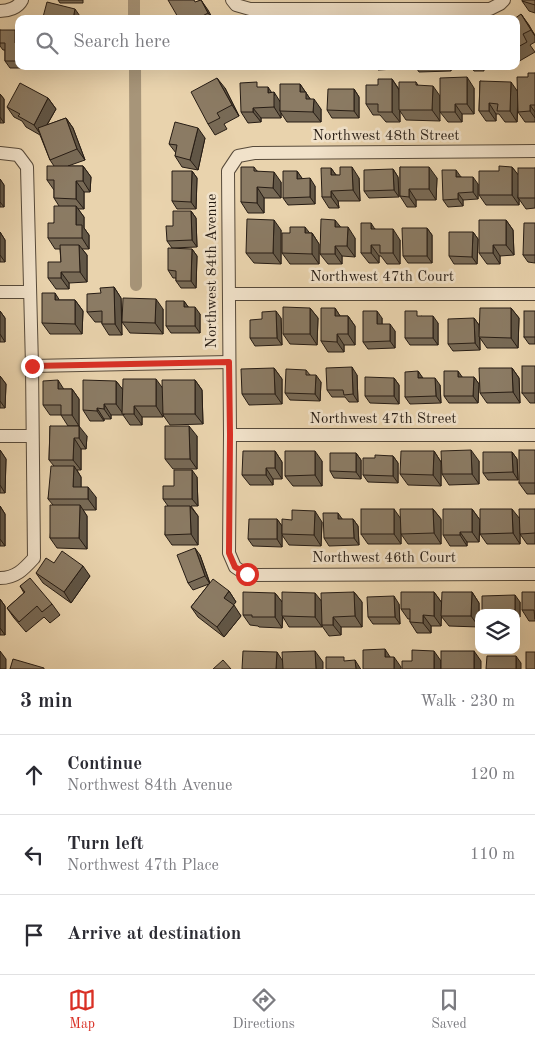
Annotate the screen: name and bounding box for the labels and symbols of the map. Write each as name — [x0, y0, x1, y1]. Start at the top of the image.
street label: Northwest 48th Street — [312, 129, 460, 144]
street label: Northwest 84th Avenue — [205, 193, 220, 348]
street label: Northwest 47th Court — [310, 270, 454, 285]
route end — [21, 355, 44, 378]
street label: Northwest 47th Street — [309, 412, 457, 427]
street label: Northwest 46th Court — [312, 551, 456, 566]
route start — [236, 563, 259, 586]

